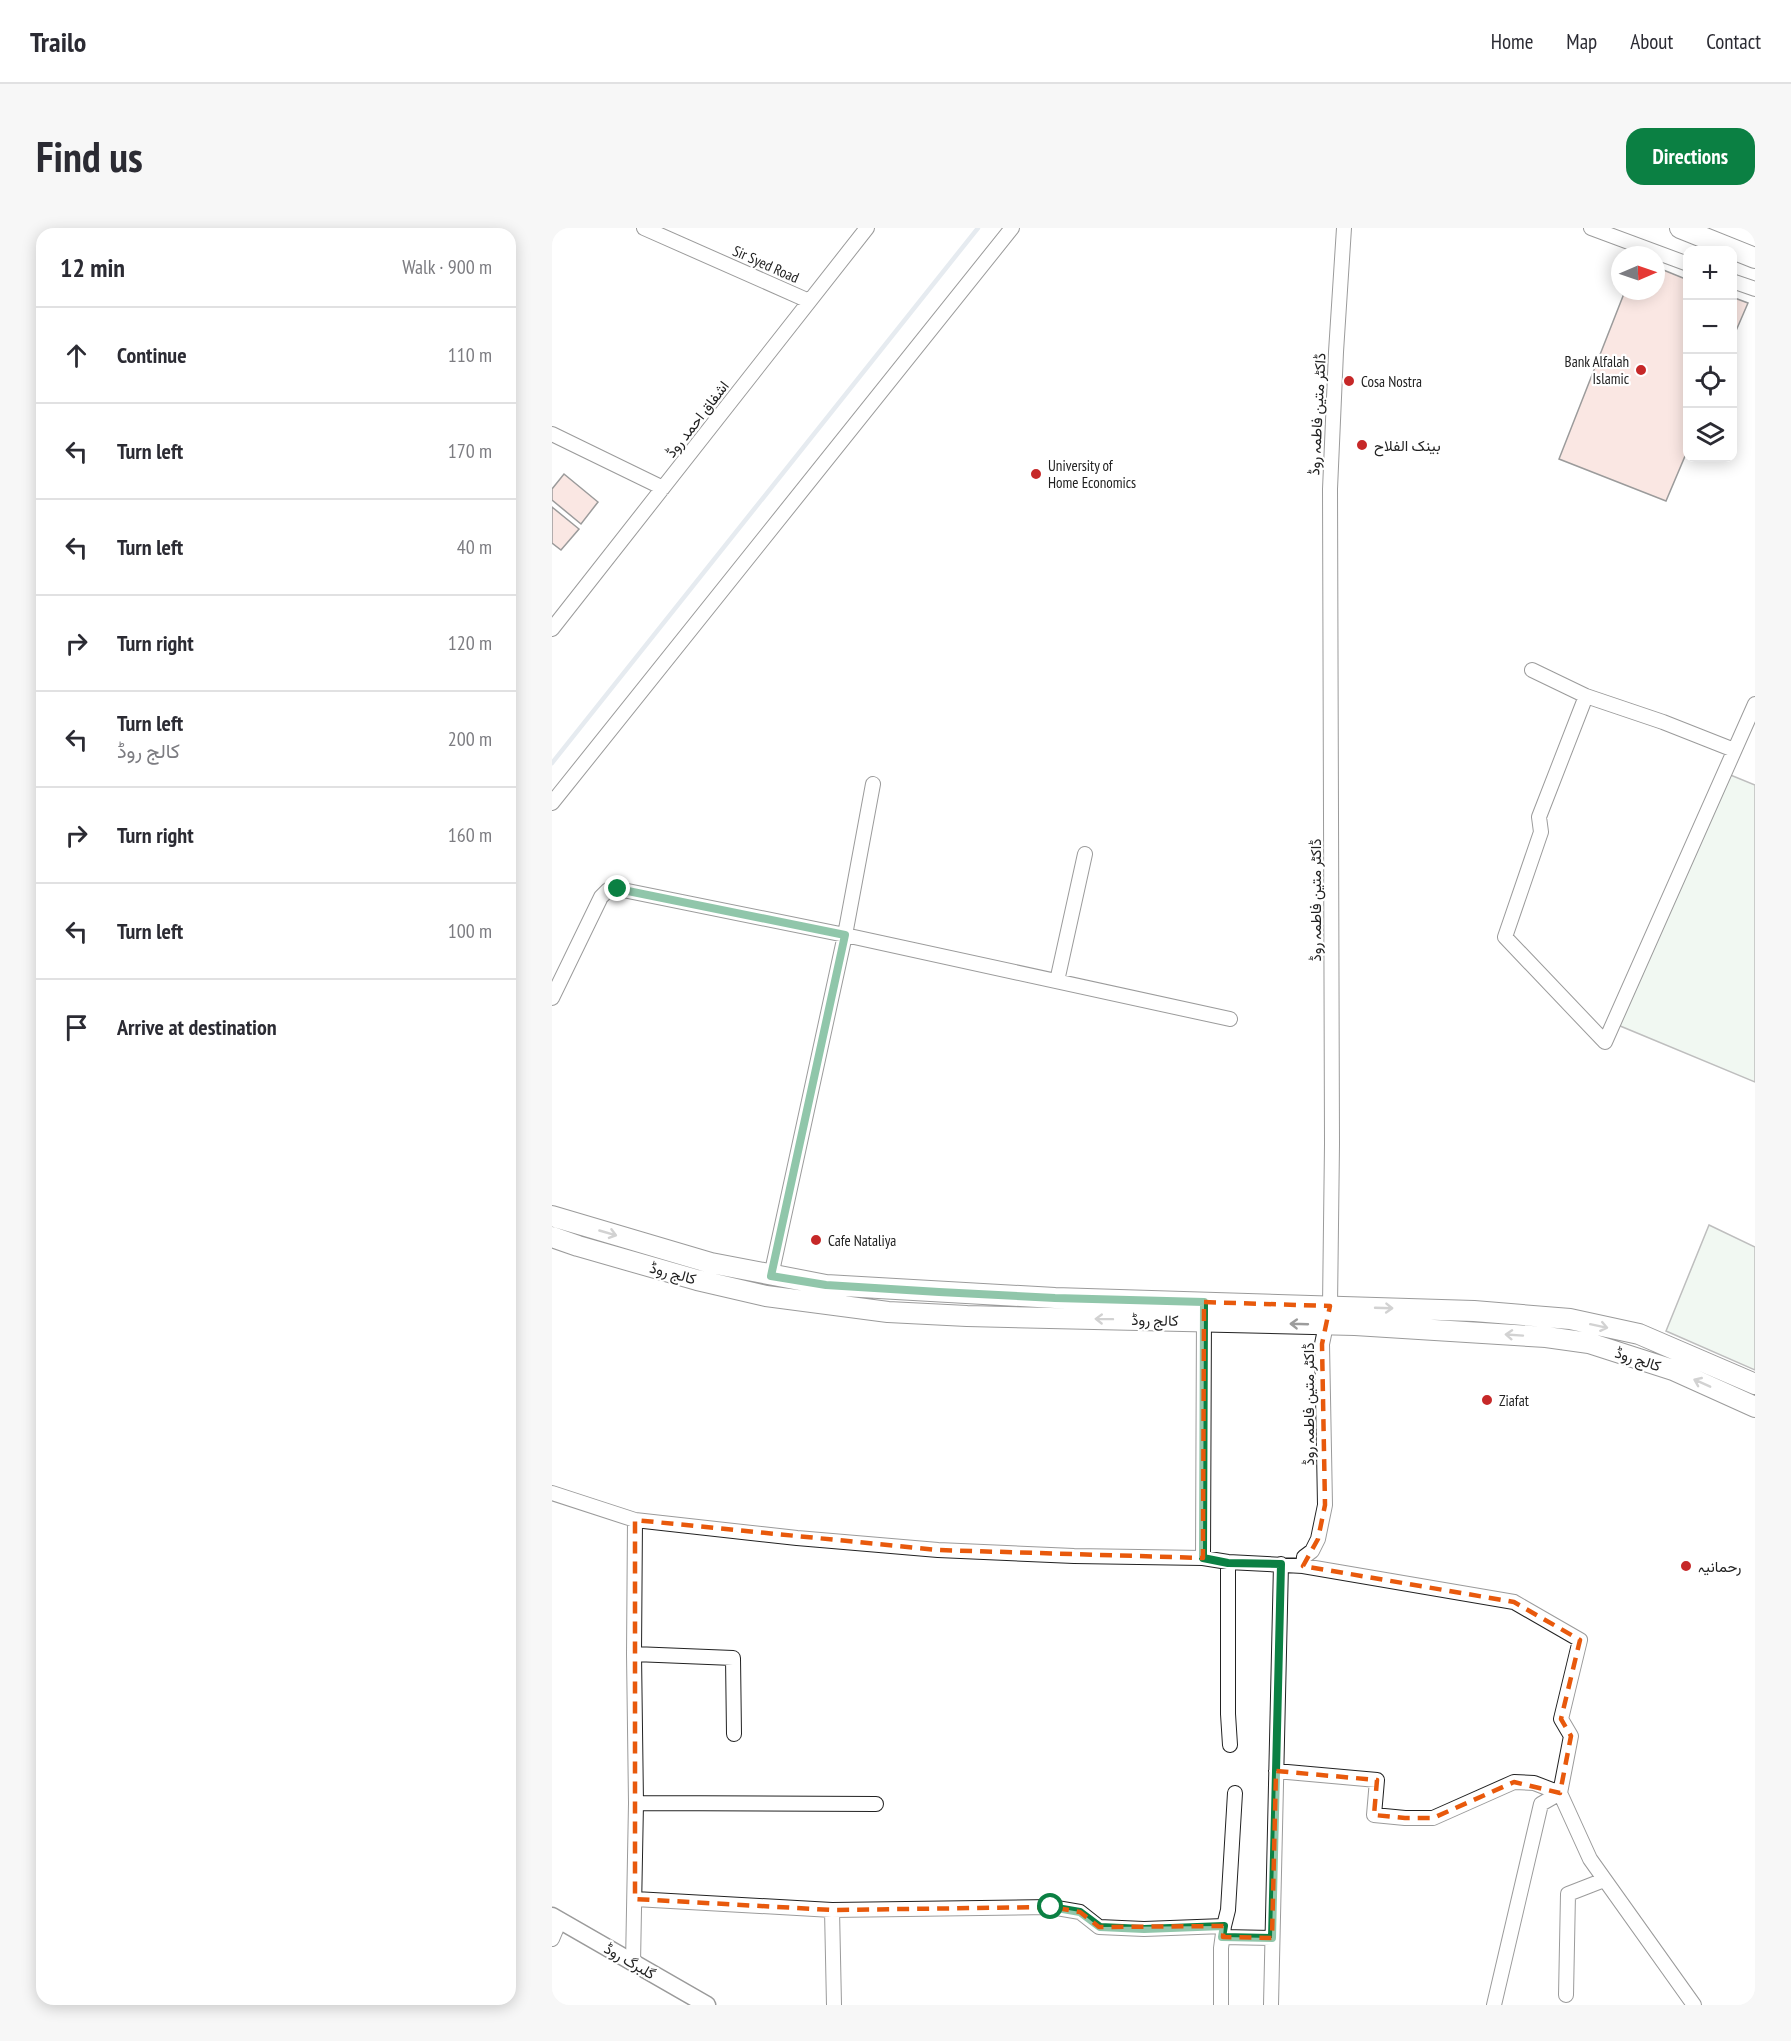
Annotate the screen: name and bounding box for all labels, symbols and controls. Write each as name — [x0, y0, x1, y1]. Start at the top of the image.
text: Trailo — [30, 23, 86, 60]
text: Home — [1491, 28, 1533, 55]
text: Map — [1566, 28, 1597, 55]
text: About — [1630, 28, 1673, 55]
text: Contact — [1706, 28, 1761, 55]
button: Directions — [1626, 128, 1755, 185]
text: Find us — [36, 129, 143, 184]
street label: Sir Syed Road — [730, 241, 802, 287]
north arrow — [1611, 246, 1665, 300]
map controls — [1683, 246, 1737, 462]
button: + — [1683, 246, 1737, 300]
text: 12 min — [60, 251, 125, 284]
text: Walk · 900 m — [402, 254, 492, 280]
button: − — [1683, 300, 1737, 354]
icon: ahead — [60, 339, 93, 372]
text: Continue — [117, 341, 187, 369]
text: 110 m — [448, 342, 492, 368]
street label: ڈاکٹر متین فاطمہ روڈ — [1304, 352, 1331, 476]
place label: Bank Alfalah Islamic — [1565, 352, 1630, 388]
button: locate — [1683, 354, 1737, 408]
marker: Bank Alfalah Islamic — [1634, 363, 1648, 377]
place label: Cosa Nostra — [1361, 372, 1422, 391]
marker: Cosa Nostra — [1342, 374, 1356, 388]
street label: اشفاق احمد روڈ — [661, 377, 733, 461]
button: layers — [1683, 408, 1737, 462]
icon: left — [60, 435, 93, 468]
place label: بینک الفلاح — [1374, 436, 1441, 457]
text: Turn left — [117, 437, 183, 465]
text: 170 m — [448, 438, 492, 464]
marker: بینک الفلاح — [1355, 438, 1369, 452]
place label: University of Home Economics — [1048, 456, 1136, 492]
marker: University of Home Economics — [1029, 467, 1043, 481]
icon: left — [60, 531, 93, 564]
text: Turn left — [117, 533, 183, 561]
text: 40 m — [457, 534, 492, 560]
icon: right — [60, 627, 93, 660]
text: Turn right — [117, 629, 194, 657]
text: 120 m — [448, 630, 492, 656]
text: Turn left — [117, 709, 183, 737]
icon: left — [60, 723, 93, 756]
text: 200 m — [448, 726, 492, 752]
text: کالج روڈ — [117, 738, 180, 764]
icon: right — [60, 819, 93, 852]
text: Turn right — [117, 821, 194, 849]
text: 160 m — [448, 822, 492, 848]
street label: ڈاکٹر متین فاطمہ روڈ — [1306, 839, 1326, 961]
route end — [604, 875, 630, 901]
icon: left — [60, 915, 93, 948]
text: Turn left — [117, 917, 183, 945]
text: 100 m — [448, 918, 492, 944]
icon: arrive — [60, 1011, 93, 1044]
text: Arrive at destination — [117, 1013, 277, 1041]
one-way arrow — [598, 1228, 617, 1239]
place label: Cafe Nataliya — [828, 1231, 896, 1250]
marker: Cafe Nataliya — [809, 1233, 823, 1247]
street label: کالج روڈ — [647, 1258, 699, 1290]
one-way arrow — [1374, 1302, 1394, 1313]
street label: کالج روڈ — [1131, 1310, 1179, 1332]
one-way arrow — [1094, 1313, 1114, 1325]
one-way arrow — [1289, 1318, 1309, 1329]
one-way arrow — [1589, 1320, 1608, 1332]
one-way arrow — [1505, 1329, 1525, 1340]
street label: ڈاکٹر متین فاطمہ روڈ — [1299, 1343, 1319, 1465]
street label: کالج روڈ — [1612, 1343, 1664, 1377]
one-way arrow — [1693, 1377, 1711, 1388]
place label: Ziafat — [1499, 1391, 1529, 1410]
marker: Ziafat — [1480, 1393, 1494, 1407]
place label: رحمانیہ — [1698, 1557, 1741, 1576]
marker: رحمانیہ — [1679, 1559, 1693, 1573]
route start — [1037, 1893, 1063, 1919]
street label: گلبرگ روڈ — [601, 1939, 659, 1983]

